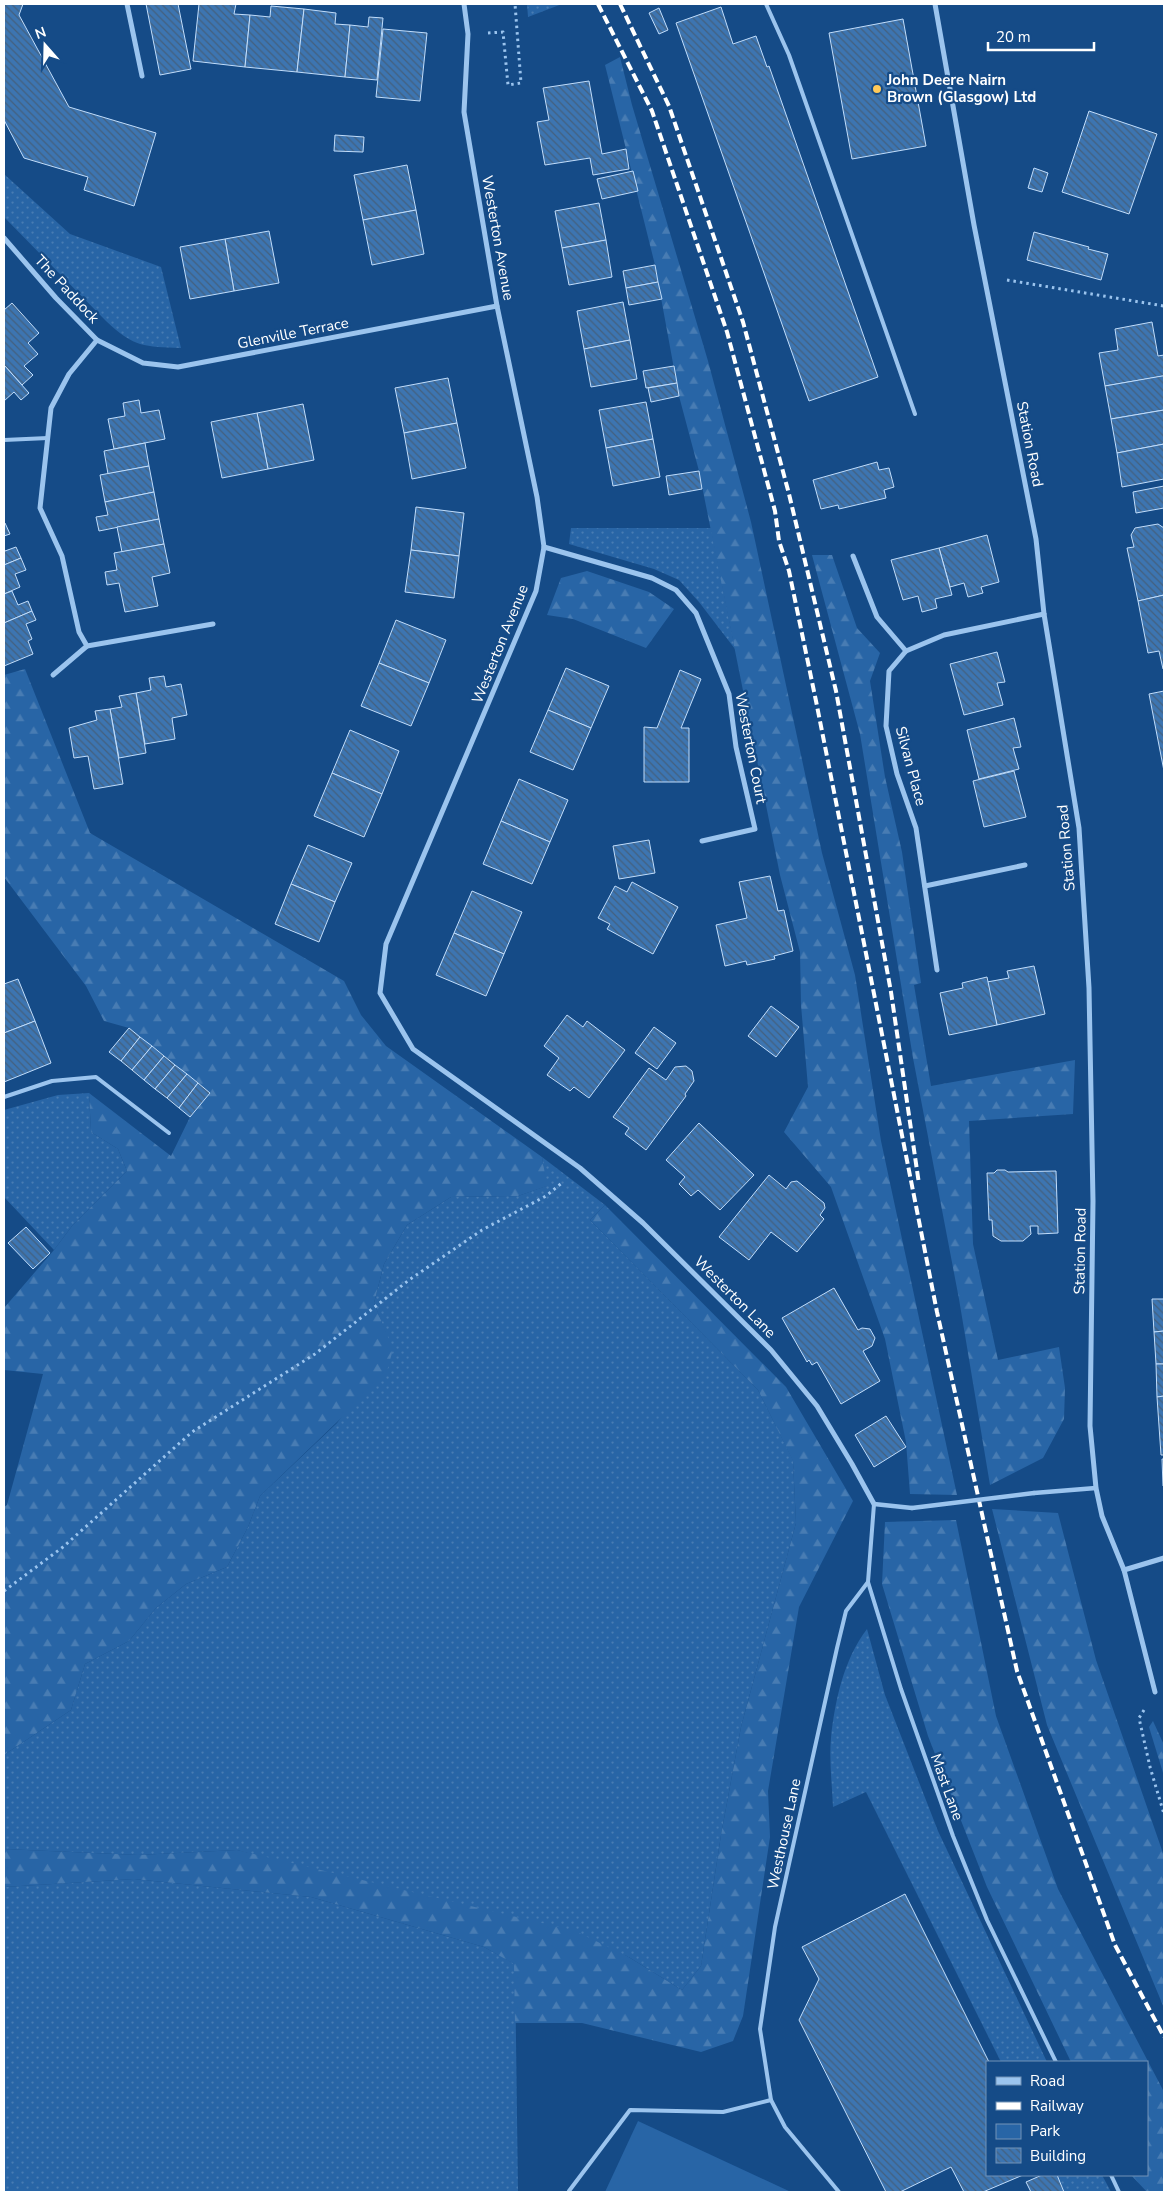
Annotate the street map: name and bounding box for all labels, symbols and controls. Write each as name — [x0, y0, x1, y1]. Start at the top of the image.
north arrow — [20, 20, 70, 70]
scale bar — [988, 20, 1094, 52]
text: N — [33, 23, 49, 44]
text: 20 m — [996, 27, 1031, 47]
place label: John Deere Nairn Brown (Glasgow) Ltd — [886, 70, 1036, 107]
marker: John Deere Nairn Brown (Glasgow) Ltd — [871, 83, 883, 95]
street label: Westerton Avenue — [477, 174, 519, 302]
street label: The Paddock — [30, 250, 104, 328]
street label: Glenville Terrace — [236, 312, 350, 354]
street label: Station Road — [1012, 400, 1048, 488]
street label: Westerton Avenue — [467, 582, 533, 706]
street label: Westerton Court — [730, 691, 772, 806]
street label: Silvan Place — [891, 724, 931, 808]
street label: Station Road — [1052, 804, 1080, 892]
street label: Station Road — [1069, 1207, 1091, 1295]
street label: Westerton Lane — [690, 1252, 780, 1342]
street label: Mast Lane — [926, 1751, 968, 1823]
street label: Westhouse Lane — [762, 1777, 806, 1891]
legend — [986, 2061, 1148, 2176]
text: Road — [1030, 2071, 1065, 2091]
text: Railway — [1030, 2096, 1084, 2116]
text: Park — [1030, 2121, 1060, 2141]
text: Building — [1030, 2146, 1086, 2166]

